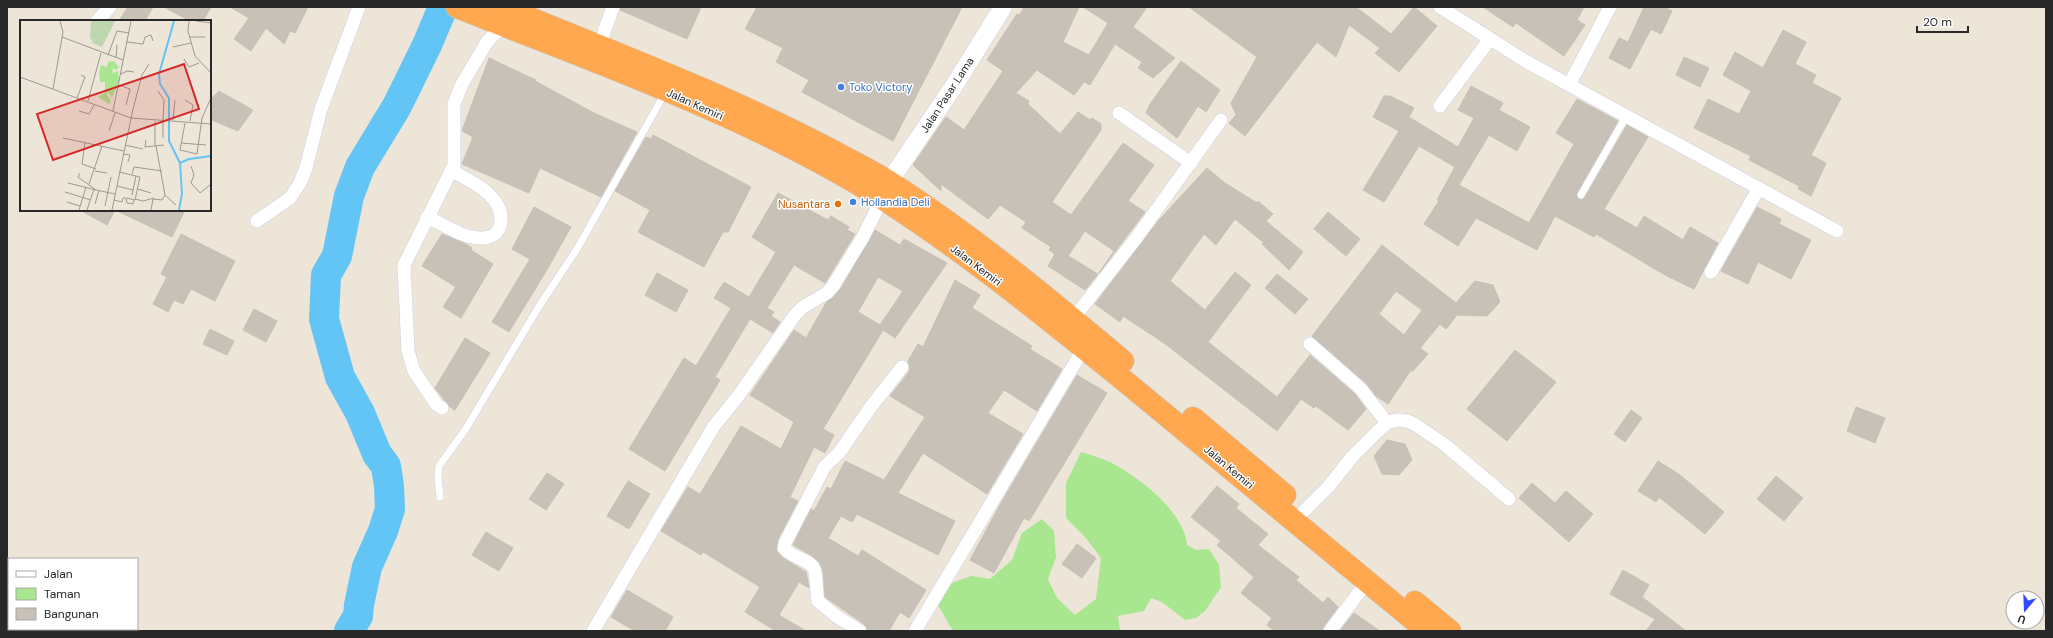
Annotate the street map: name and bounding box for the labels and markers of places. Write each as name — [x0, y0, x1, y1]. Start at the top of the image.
place label: Toko Victory — [849, 80, 912, 94]
marker: Toko Victory — [836, 82, 846, 92]
place label: Hollandia Deli — [861, 195, 930, 209]
place label: Nusantara — [778, 197, 830, 211]
marker: Hollandia Deli — [848, 197, 858, 207]
marker: Nusantara — [833, 199, 843, 209]

